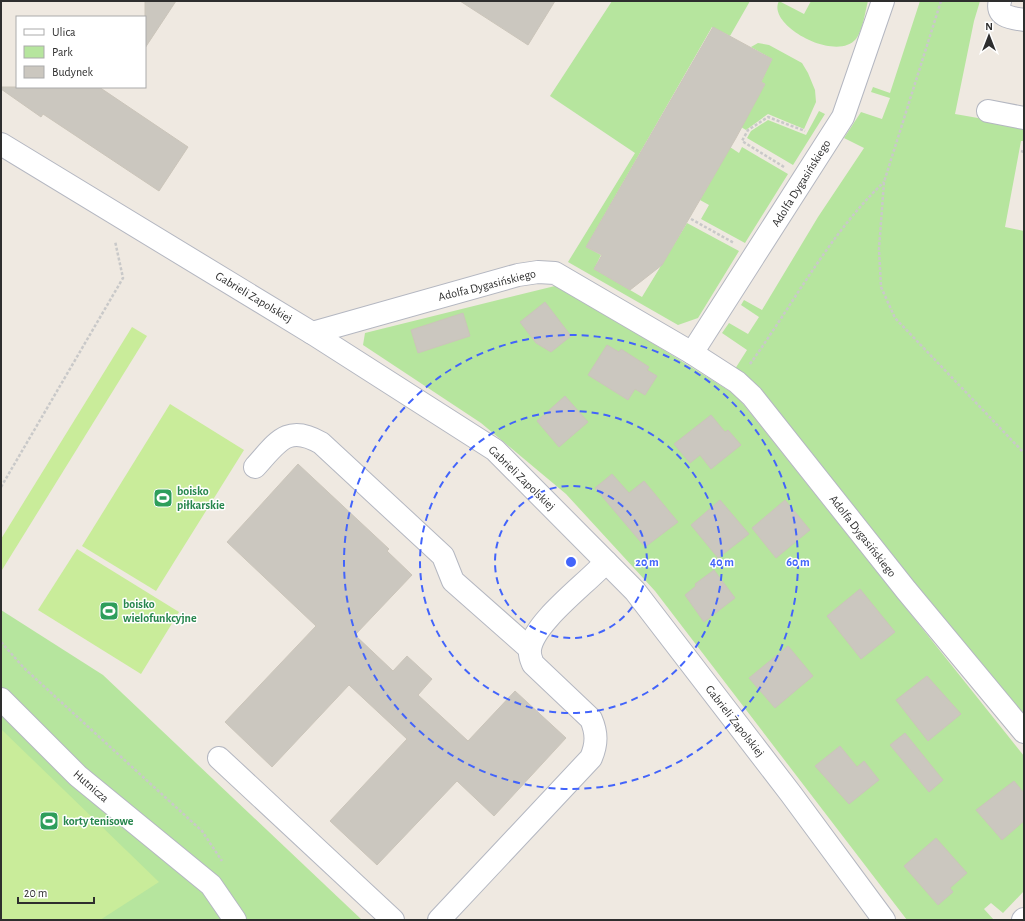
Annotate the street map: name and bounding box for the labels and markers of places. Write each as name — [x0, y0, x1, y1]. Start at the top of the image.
place label: boisko piłkarskie — [177, 485, 225, 511]
sports icon: boisko piłkarskie — [152, 487, 174, 509]
centre of rings — [564, 555, 578, 569]
place label: boisko wielofunkcyjne — [123, 598, 197, 625]
sports icon: boisko wielofunkcyjne — [98, 600, 120, 622]
sports icon: korty tenisowe — [38, 810, 60, 832]
place label: korty tenisowe — [63, 815, 134, 828]

